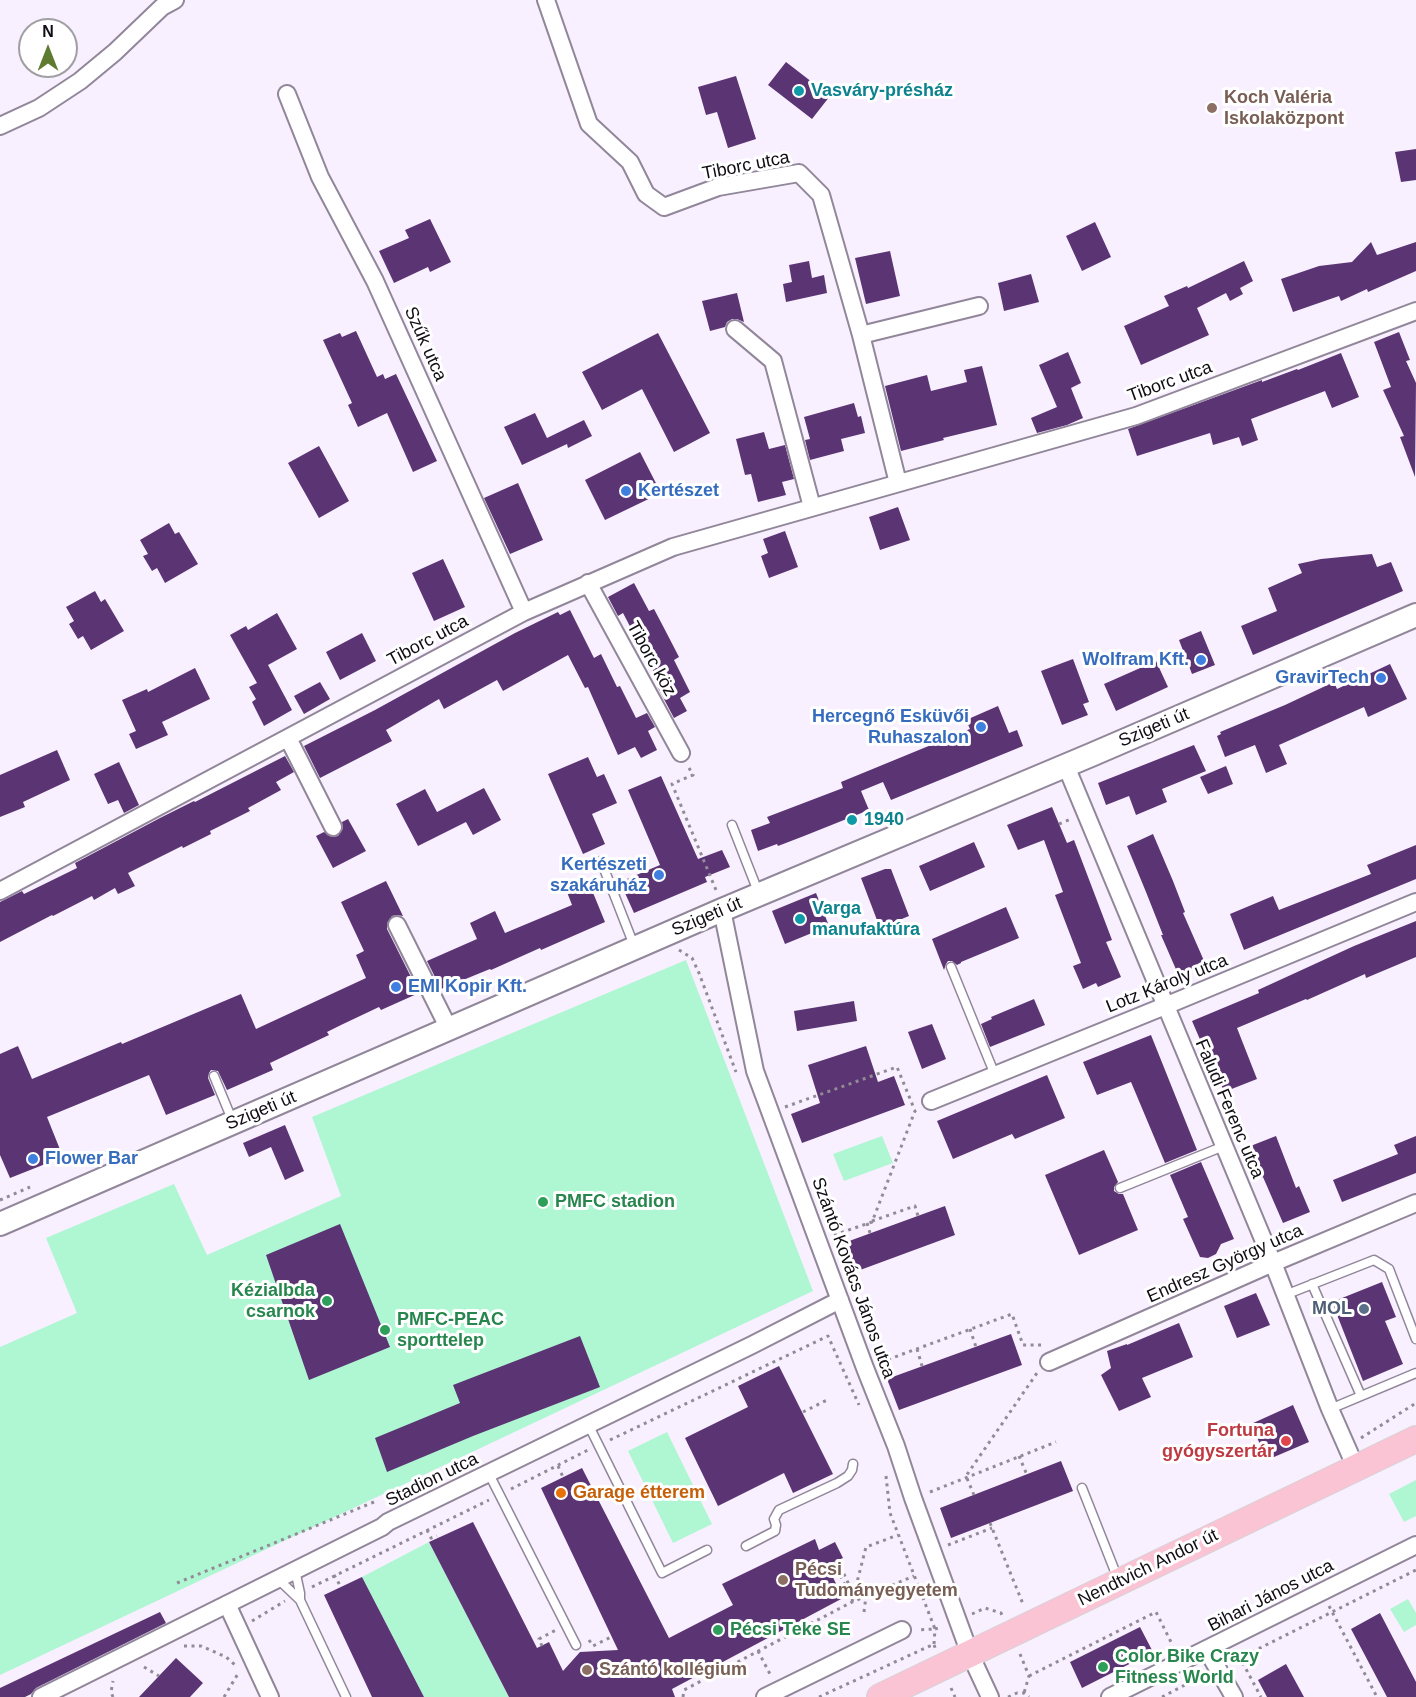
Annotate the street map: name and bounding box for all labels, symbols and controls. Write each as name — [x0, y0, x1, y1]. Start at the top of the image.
north arrow — [18, 18, 78, 78]
text: N — [42, 23, 54, 40]
place label: Vasváry-présház — [811, 80, 953, 102]
marker: Vasváry-présház — [792, 84, 806, 98]
place label: Koch Valéria Iskolaközpont — [1224, 87, 1344, 130]
marker: Koch Valéria Iskolaközpont — [1205, 101, 1219, 115]
street label: Tiborc utca — [701, 147, 791, 185]
street label: Szűk utca — [399, 304, 451, 384]
street label: Tiborc utca — [1125, 357, 1215, 407]
place label: Kertészet — [638, 480, 719, 502]
marker: Kertészet — [619, 484, 633, 498]
street label: Tiborc utca — [384, 611, 472, 671]
street label: Tiborc köz — [622, 618, 680, 700]
place label: Wolfram Kft. — [1082, 649, 1189, 671]
marker: Wolfram Kft. — [1194, 653, 1208, 667]
place label: GravirTech — [1275, 667, 1369, 689]
marker: GravirTech — [1374, 671, 1388, 685]
street label: Szigeti út — [1116, 704, 1192, 752]
place label: Hercegnő Esküvői Ruhaszalon — [812, 706, 969, 748]
marker: Hercegnő Esküvői Ruhaszalon — [974, 720, 988, 734]
place label: 1940 — [864, 809, 904, 831]
marker: 1940 — [845, 813, 859, 827]
place label: Kertészeti szakáruház — [550, 854, 647, 896]
marker: Kertészeti szakáruház — [652, 868, 666, 882]
street label: Szigeti út — [669, 893, 745, 941]
place label: Varga manufaktúra — [812, 898, 920, 940]
marker: Varga manufaktúra — [793, 912, 807, 926]
street label: Lotz Károly utca — [1103, 950, 1231, 1018]
place label: EMI Kopir Kft. — [408, 976, 527, 998]
marker: EMI Kopir Kft. — [389, 980, 403, 994]
street label: Faludi Ferenc utca — [1190, 1036, 1268, 1182]
street label: Szigeti út — [223, 1087, 299, 1135]
place label: Flower Bar — [45, 1148, 138, 1170]
marker: Flower Bar — [26, 1152, 40, 1166]
street label: Szántó Kovács János utca — [807, 1175, 899, 1381]
place label: PMFC stadion — [555, 1191, 675, 1213]
marker: PMFC stadion — [536, 1195, 550, 1209]
street label: Endresz György utca — [1144, 1220, 1306, 1308]
place label: Kézialbda csarnok — [231, 1280, 315, 1322]
marker: Kézialbda csarnok — [320, 1294, 334, 1308]
place label: MOL — [1312, 1298, 1352, 1320]
marker: MOL — [1357, 1302, 1371, 1316]
place label: PMFC-PEAC sporttelep — [397, 1309, 504, 1352]
marker: PMFC-PEAC sporttelep — [378, 1323, 392, 1337]
place label: Fortuna gyógyszertár — [1162, 1420, 1274, 1462]
marker: Fortuna gyógyszertár — [1279, 1434, 1293, 1448]
street label: Stadion utca — [382, 1448, 482, 1512]
place label: Garage étterem — [573, 1482, 705, 1504]
marker: Garage étterem — [554, 1486, 568, 1500]
street label: Nendtvich Andor út — [1074, 1525, 1222, 1611]
street label: Bihari János utca — [1205, 1555, 1337, 1637]
place label: Pécsi Tudományegyetem — [795, 1559, 958, 1602]
marker: Pécsi Tudományegyetem — [776, 1573, 790, 1587]
place label: Pécsi Teke SE — [730, 1619, 851, 1641]
marker: Pécsi Teke SE — [711, 1623, 725, 1637]
place label: Color Bike Crazy Fitness World — [1115, 1646, 1259, 1688]
place label: Szántó kollégium — [599, 1659, 747, 1681]
marker: Color Bike Crazy Fitness World — [1096, 1660, 1110, 1674]
marker: Szántó kollégium — [580, 1663, 594, 1677]

